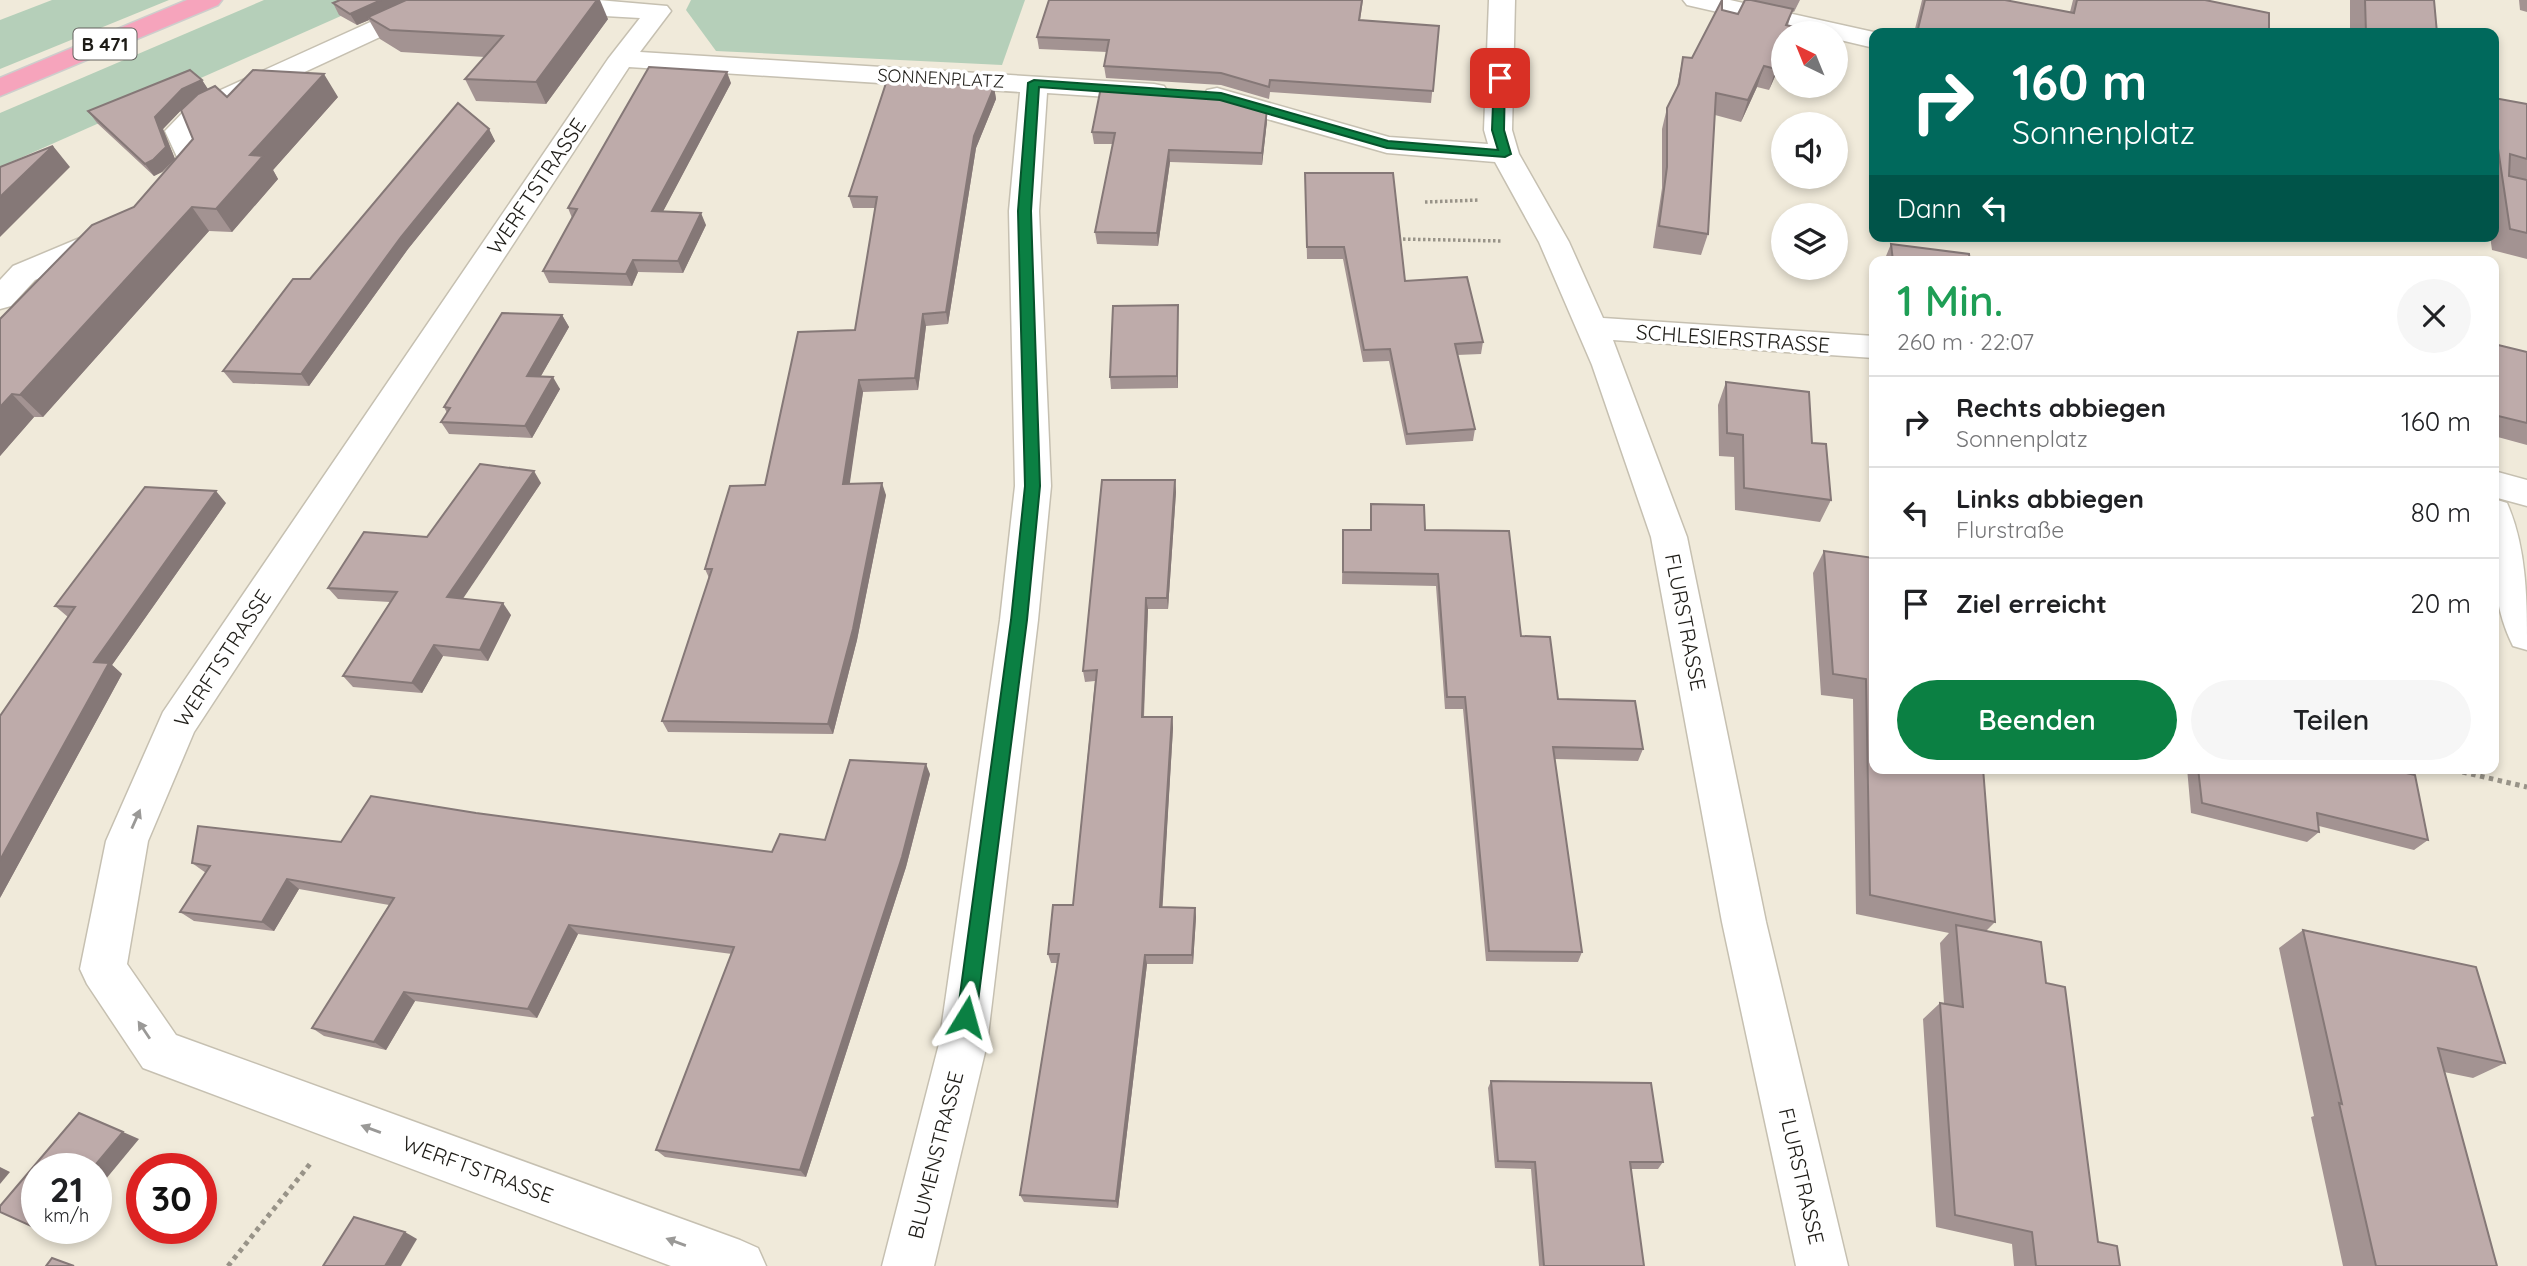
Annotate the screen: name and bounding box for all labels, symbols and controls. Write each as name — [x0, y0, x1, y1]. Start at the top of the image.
north arrow — [1771, 21, 1848, 98]
map controls — [1771, 21, 1848, 280]
road number: B 471 — [74, 28, 136, 60]
pin — [1470, 48, 1530, 108]
text: 160 m — [2012, 51, 2147, 112]
icon: right — [1897, 56, 1988, 147]
icon: arrive — [1481, 59, 1519, 97]
street label: SONNENPLATZ — [877, 63, 1005, 93]
button: sound — [1771, 112, 1848, 189]
text: Sonnenplatz — [2012, 112, 2195, 152]
street label: WERFTSTRASSE — [481, 113, 591, 259]
icon: left — [1976, 189, 2014, 227]
text: Dann — [1897, 192, 1962, 225]
button: layers — [1771, 203, 1848, 280]
text: 1 Min. — [1897, 274, 2003, 327]
button: close — [2397, 279, 2471, 353]
street label: SCHLESIERSTRASSE — [1635, 318, 1831, 358]
text: 260 m · 22:07 — [1897, 327, 2034, 356]
text: Rechts abbiegen — [1956, 391, 2166, 424]
icon: right — [1897, 403, 1935, 441]
text: 160 m — [2401, 405, 2471, 438]
text: Sonnenplatz — [1956, 424, 2088, 453]
text: Links abbiegen — [1956, 482, 2144, 515]
icon: left — [1897, 494, 1935, 532]
text: 80 m — [2411, 496, 2471, 529]
text: Flurstraße — [1956, 515, 2064, 544]
street label: FLURSTRASSE — [1660, 551, 1712, 693]
street label: WERFTSTRASSE — [168, 584, 276, 732]
icon: arrive — [1897, 585, 1935, 623]
text: Ziel erreicht — [1956, 587, 2107, 620]
text: 20 m — [2410, 587, 2471, 620]
button: Beenden — [1897, 680, 2177, 760]
button: Teilen — [2191, 680, 2471, 760]
one-way arrow — [130, 809, 142, 829]
position arrow — [929, 980, 1003, 1054]
one-way arrow — [138, 1020, 151, 1039]
street label: BLUMENSTRASSE — [902, 1069, 968, 1241]
street label: FLURSTRASSE — [1774, 1105, 1830, 1247]
one-way arrow — [360, 1124, 381, 1135]
street label: WERFTSTRASSE — [399, 1130, 557, 1208]
speed limit sign: 30 — [126, 1153, 217, 1244]
text: 21 — [50, 1167, 83, 1211]
text: km/h — [44, 1204, 89, 1227]
one-way arrow — [666, 1237, 687, 1248]

